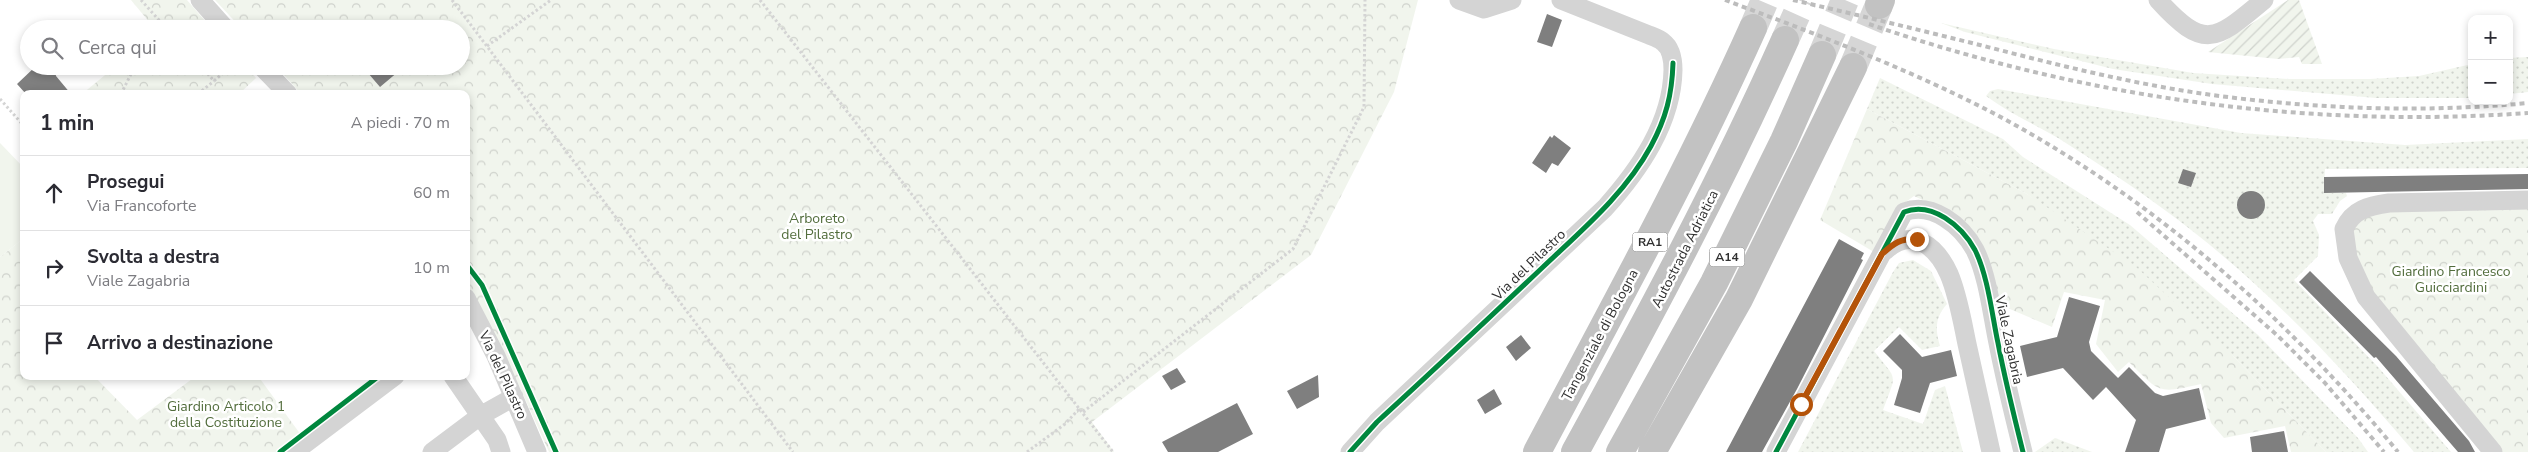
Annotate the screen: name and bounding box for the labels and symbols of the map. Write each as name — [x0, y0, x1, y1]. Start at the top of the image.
street label: Autostrada Adriatica — [1647, 187, 1723, 311]
park label: Arboreto del Pilastro — [781, 209, 853, 244]
street label: Via del Pilastro — [1487, 225, 1570, 306]
route end — [1906, 228, 1929, 251]
road number: RA1 — [1632, 232, 1668, 252]
road number: A14 — [1710, 248, 1744, 266]
park label: Giardino Francesco Guicciardini — [2392, 262, 2511, 297]
street label: Tangenziale di Bologna — [1557, 266, 1643, 404]
street label: Viale Zagabria — [1990, 293, 2028, 386]
street label: Via del Pilastro — [474, 327, 532, 422]
route start — [1790, 393, 1813, 416]
park label: Giardino Articolo 1 della Costituzione — [167, 397, 285, 432]

